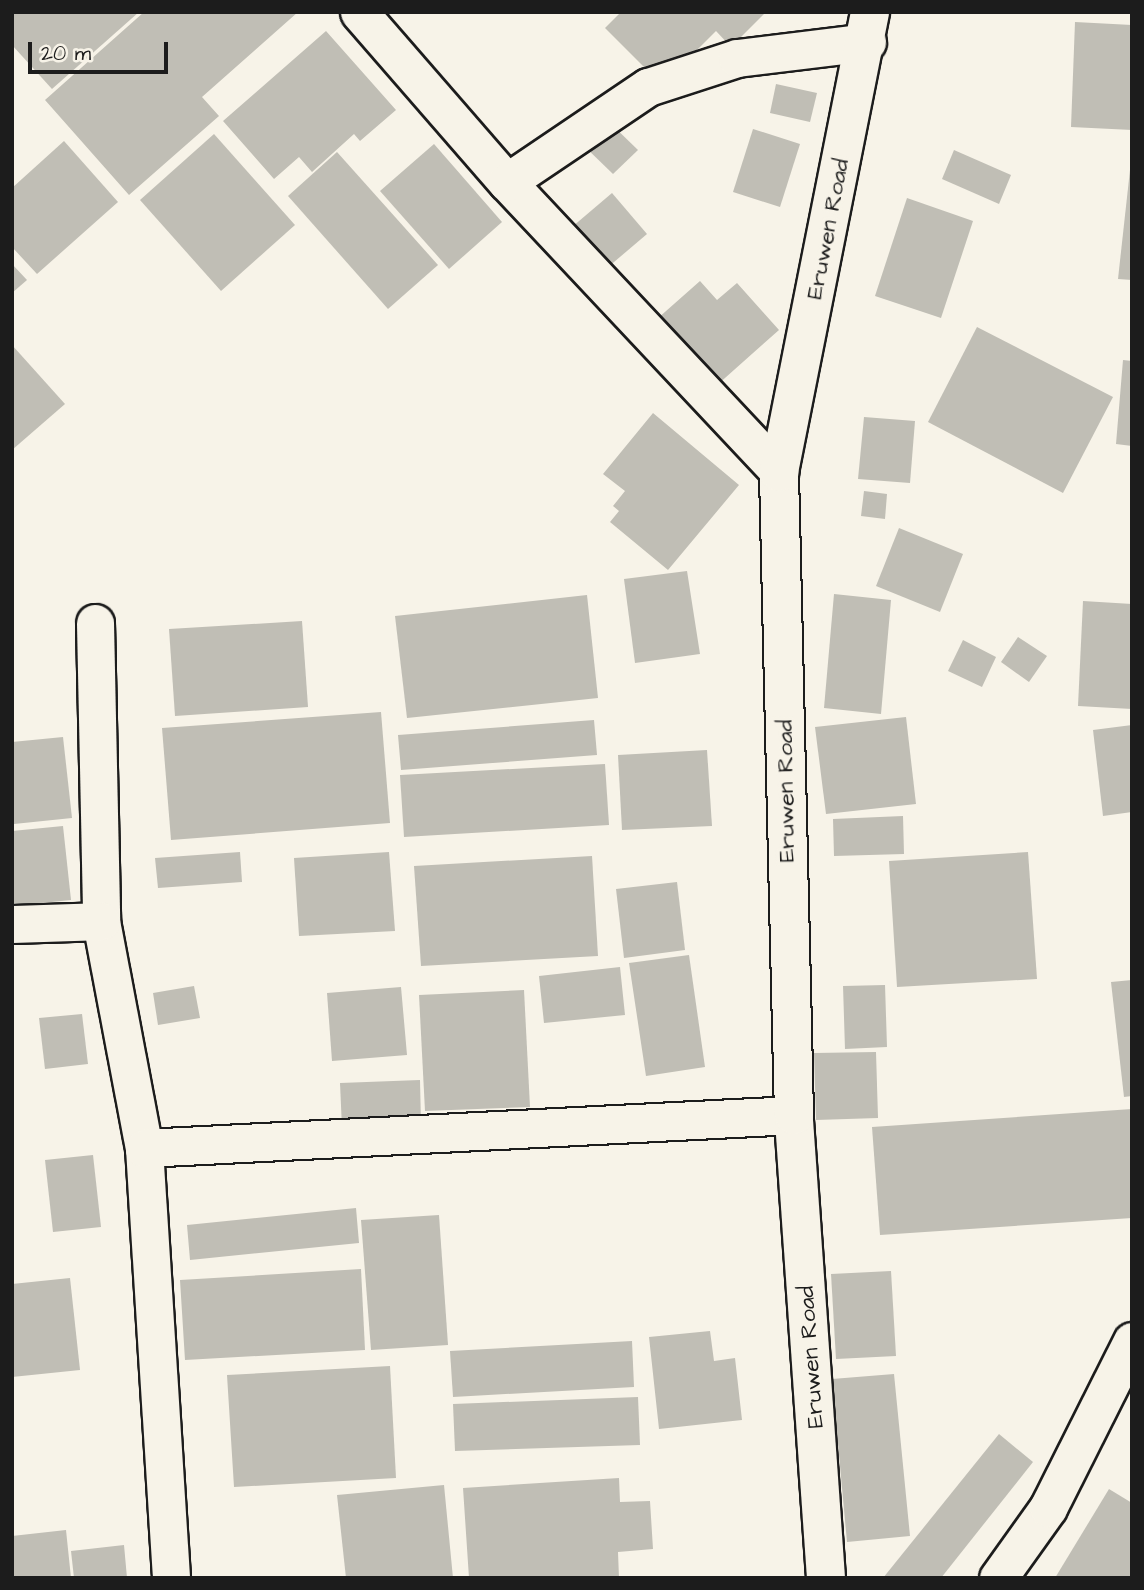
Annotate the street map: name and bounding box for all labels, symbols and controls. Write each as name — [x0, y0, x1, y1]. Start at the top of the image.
scale bar — [32, 28, 172, 72]
text: 20 m — [41, 39, 91, 68]
street label: Eruwen Road — [801, 156, 855, 302]
street label: Eruwen Road — [771, 719, 801, 863]
street label: Eruwen Road — [792, 1285, 830, 1429]

